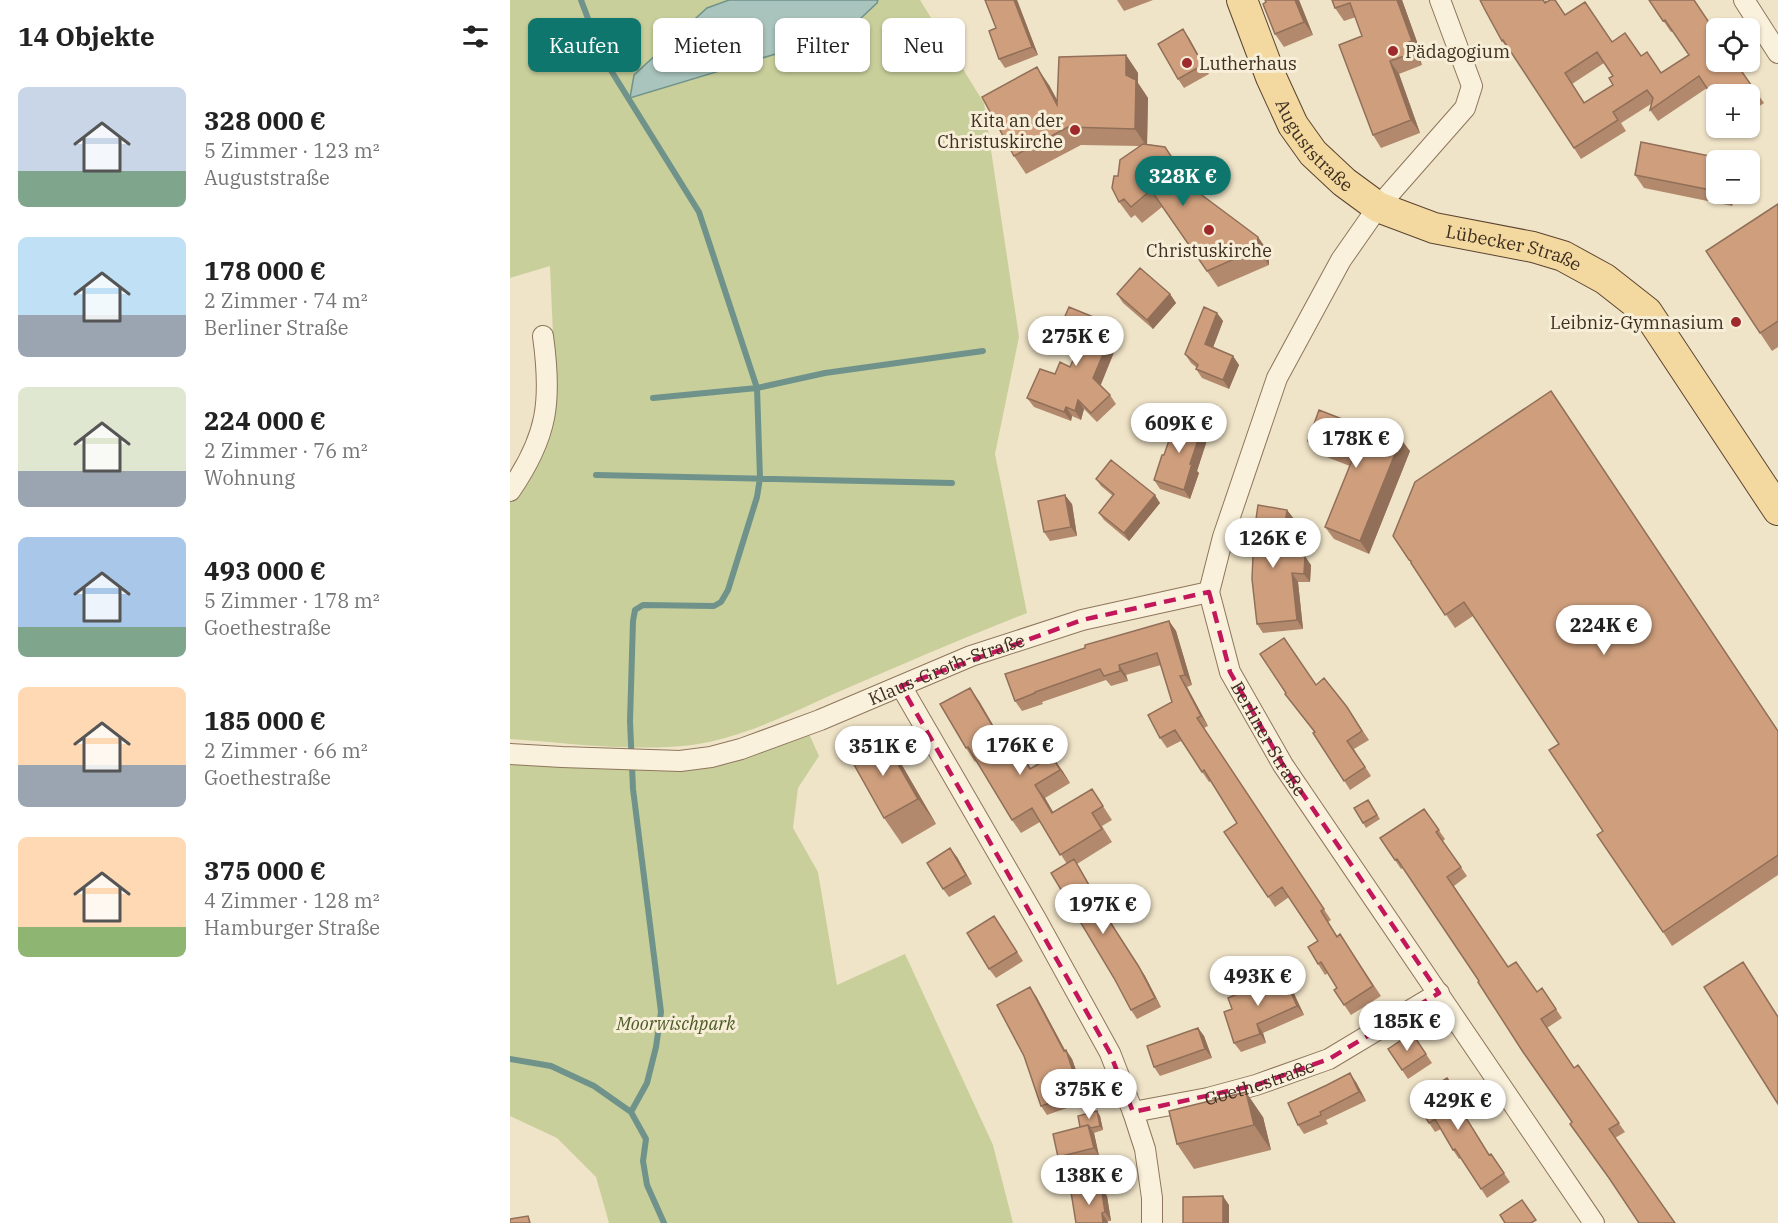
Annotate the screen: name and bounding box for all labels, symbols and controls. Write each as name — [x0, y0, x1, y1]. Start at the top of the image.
chip: Kaufen — [528, 18, 641, 72]
chip: Mieten — [653, 18, 763, 72]
chip: Filter — [775, 18, 870, 72]
chip: Neu — [882, 18, 965, 72]
map controls — [1706, 18, 1760, 204]
button: locate — [1706, 18, 1760, 72]
text: 14 Objekte — [18, 19, 155, 53]
icon: filters — [459, 20, 492, 53]
place label: Pädagogium — [1405, 40, 1510, 63]
marker: Pädagogium — [1386, 44, 1400, 58]
place label: Lutherhaus — [1199, 52, 1297, 75]
marker: Lutherhaus — [1180, 56, 1194, 70]
button: + — [1706, 84, 1760, 138]
street label: Auguststraße — [1271, 95, 1358, 196]
text: 328 000 € — [204, 103, 326, 137]
place label: Kita an der Christuskirche — [937, 109, 1063, 153]
icon: home — [66, 111, 138, 183]
marker: Kita an der Christuskirche — [1068, 123, 1082, 137]
text: 5 Zimmer · 123 m² — [204, 137, 380, 164]
button: − — [1706, 150, 1760, 204]
pin: 328K € — [1134, 156, 1232, 207]
text: 328K € — [1149, 162, 1217, 189]
text: Auguststraße — [204, 164, 330, 191]
street label: Lübecker Straße — [1444, 219, 1586, 276]
marker: Christuskirche — [1202, 223, 1216, 237]
place label: Christuskirche — [1146, 239, 1272, 262]
text: 178 000 € — [204, 253, 326, 287]
icon: home — [66, 261, 138, 333]
text: 2 Zimmer · 74 m² — [204, 287, 368, 314]
place label: Leibniz-Gymnasium — [1550, 311, 1724, 334]
text: Berliner Straße — [204, 314, 348, 341]
marker: Leibniz-Gymnasium — [1729, 315, 1743, 329]
pin: 275K € — [1027, 316, 1125, 367]
text: 275K € — [1042, 322, 1110, 349]
text: 224 000 € — [204, 403, 326, 437]
pin: 609K € — [1130, 403, 1228, 454]
text: 609K € — [1145, 409, 1213, 436]
icon: home — [66, 411, 138, 483]
pin: 178K € — [1307, 418, 1405, 469]
text: 178K € — [1322, 424, 1390, 451]
text: 2 Zimmer · 76 m² — [204, 437, 368, 464]
text: Wohnung — [204, 464, 295, 491]
pin: 126K € — [1224, 518, 1322, 569]
text: 126K € — [1239, 524, 1307, 551]
text: 493 000 € — [204, 553, 326, 587]
icon: home — [66, 561, 138, 633]
text: 5 Zimmer · 178 m² — [204, 587, 380, 614]
pin: 224K € — [1555, 605, 1653, 656]
text: 224K € — [1570, 611, 1638, 638]
text: Goethestraße — [204, 614, 331, 641]
street label: Klaus-Groth-Straße — [864, 628, 1027, 710]
street label: Berliner Straße — [1226, 677, 1312, 801]
text: 185 000 € — [204, 703, 326, 737]
icon: home — [66, 711, 138, 783]
pin: 176K € — [971, 725, 1069, 776]
pin: 351K € — [834, 726, 932, 777]
text: 176K € — [986, 731, 1054, 758]
text: 351K € — [849, 732, 917, 759]
text: 2 Zimmer · 66 m² — [204, 737, 368, 764]
text: Goethestraße — [204, 764, 331, 791]
text: 375 000 € — [204, 853, 326, 887]
icon: home — [66, 861, 138, 933]
pin: 197K € — [1054, 884, 1152, 935]
text: 4 Zimmer · 128 m² — [204, 887, 380, 914]
text: 197K € — [1069, 890, 1137, 917]
text: Hamburger Straße — [204, 914, 380, 941]
pin: 493K € — [1209, 956, 1307, 1007]
text: 493K € — [1224, 962, 1292, 989]
pin: 185K € — [1358, 1001, 1456, 1052]
text: 185K € — [1373, 1007, 1441, 1034]
park label: Moorwischpark — [615, 1012, 736, 1035]
street label: Goethestraße — [1202, 1054, 1317, 1110]
pin: 375K € — [1040, 1069, 1138, 1120]
text: 375K € — [1055, 1075, 1123, 1102]
pin: 429K € — [1409, 1080, 1507, 1131]
text: 429K € — [1424, 1086, 1492, 1113]
pin: 138K € — [1040, 1155, 1138, 1206]
text: 138K € — [1055, 1161, 1123, 1188]

